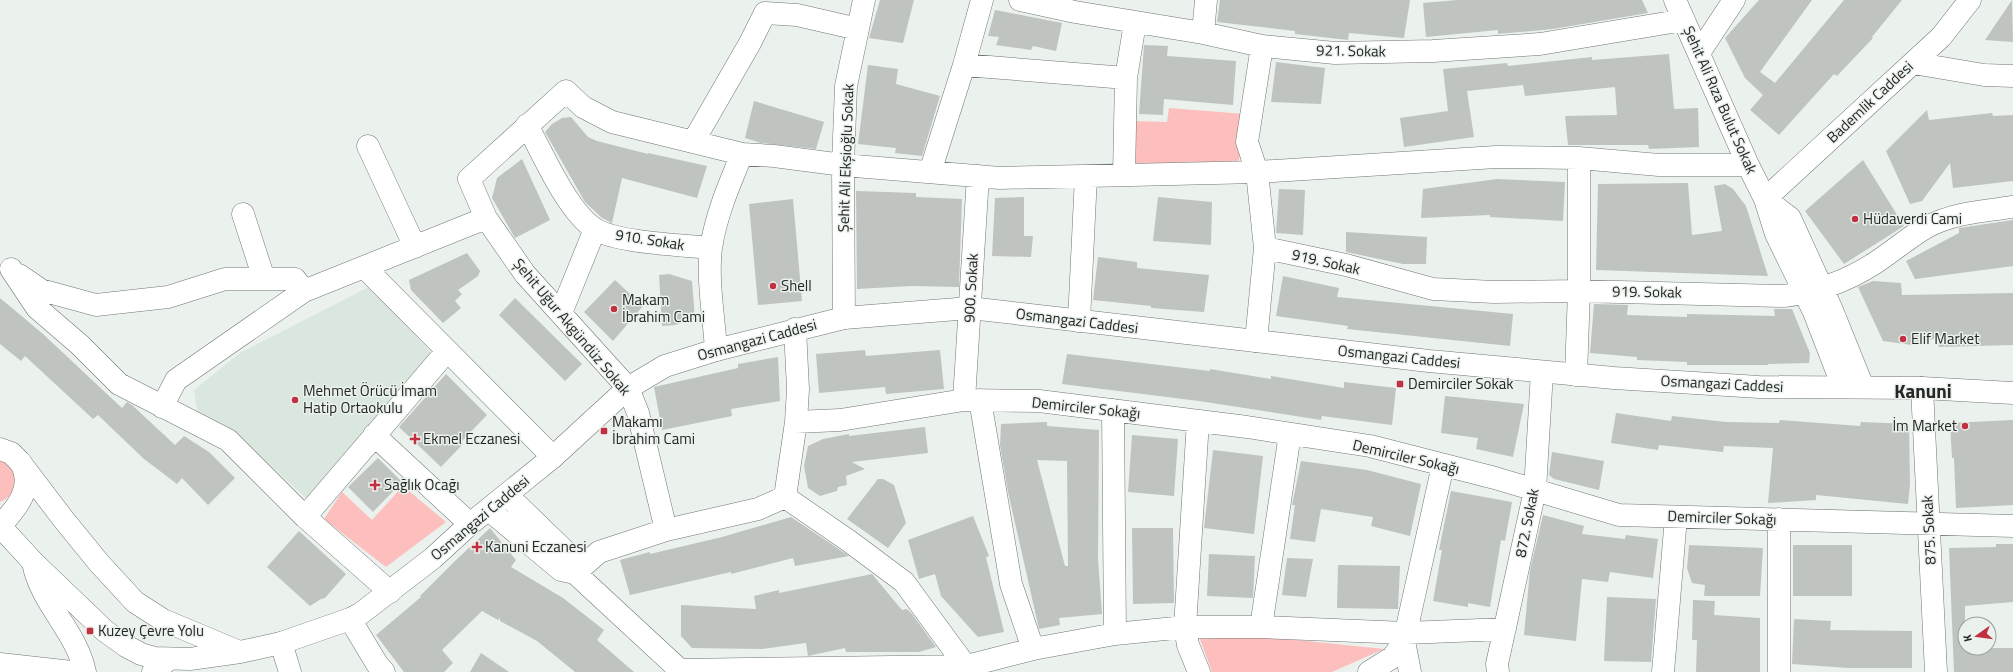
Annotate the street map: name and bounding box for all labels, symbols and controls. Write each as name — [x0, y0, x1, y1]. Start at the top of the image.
street label: Şehit Ali Rıza Bulut Sokak — [1677, 22, 1763, 177]
street label: 921. Sokak — [1316, 38, 1386, 63]
street label: Bademlik Caddesi — [1821, 55, 1918, 148]
street label: Şehit Ali Ekşioğlu Sokak — [831, 83, 860, 233]
place label: Hüdaverdi Cami — [1863, 207, 1962, 230]
marker: Hüdaverdi Cami — [1850, 214, 1860, 224]
street label: 910. Sokak — [614, 223, 686, 256]
street label: 919. Sokak — [1290, 242, 1363, 281]
street label: Şehit Uğur Akgündüz Sokak — [508, 253, 637, 400]
street label: 900. Sokak — [957, 253, 984, 323]
place label: Shell — [781, 274, 812, 297]
street label: 919. Sokak — [1612, 279, 1682, 304]
marker: Shell — [768, 281, 778, 291]
place label: Makam İbrahim Cami — [622, 288, 705, 328]
street label: Osmangazi Caddesi — [1015, 302, 1140, 339]
marker: Makam İbrahim Cami — [609, 304, 619, 314]
street label: Osmangazi Caddesi — [694, 312, 819, 367]
place label: Elif Market — [1911, 327, 1980, 350]
marker: Elif Market — [1898, 334, 1908, 344]
street label: Osmangazi Caddesi — [1337, 339, 1461, 374]
street label: Osmangazi Caddesi — [1660, 369, 1784, 398]
place label: Demirciler Sokak — [1408, 372, 1513, 395]
district label: Kanuni — [1894, 376, 1952, 405]
place label: Mehmet Örücü İmam Hatip Ortaokulu — [303, 379, 437, 419]
marker: Demirciler Sokak — [1395, 379, 1405, 389]
street label: Demirciler Sokağı — [1031, 390, 1142, 425]
marker: Mehmet Örücü İmam Hatip Ortaokulu — [290, 395, 300, 405]
place label: Makamı İbrahim Cami — [612, 410, 695, 450]
place label: İm Market — [1892, 414, 1958, 437]
marker: İm Market — [1960, 421, 1970, 431]
marker: Makamı İbrahim Cami — [599, 426, 609, 436]
place label: Ekmel Eczanesi — [423, 427, 520, 450]
street label: Demirciler Sokağı — [1350, 433, 1462, 480]
marker: Ekmel Eczanesi — [410, 434, 420, 444]
street label: Osmangazi Caddesi — [425, 469, 534, 566]
place label: Sağlık Ocağı — [384, 473, 460, 496]
marker: Sağlık Ocağı — [369, 479, 381, 491]
street label: 872. Sokak — [1509, 487, 1544, 559]
street label: 875. Sokak — [1915, 495, 1942, 565]
street label: Demirciler Sokağı — [1667, 504, 1777, 531]
place label: Kanuni Eczanesi — [485, 535, 587, 558]
marker: Kanuni Eczanesi — [472, 542, 482, 552]
north arrow — [1957, 616, 1997, 656]
place label: Kuzey Çevre Yolu — [98, 619, 204, 642]
marker: Kuzey Çevre Yolu — [85, 626, 95, 636]
text: K — [1959, 633, 1976, 644]

